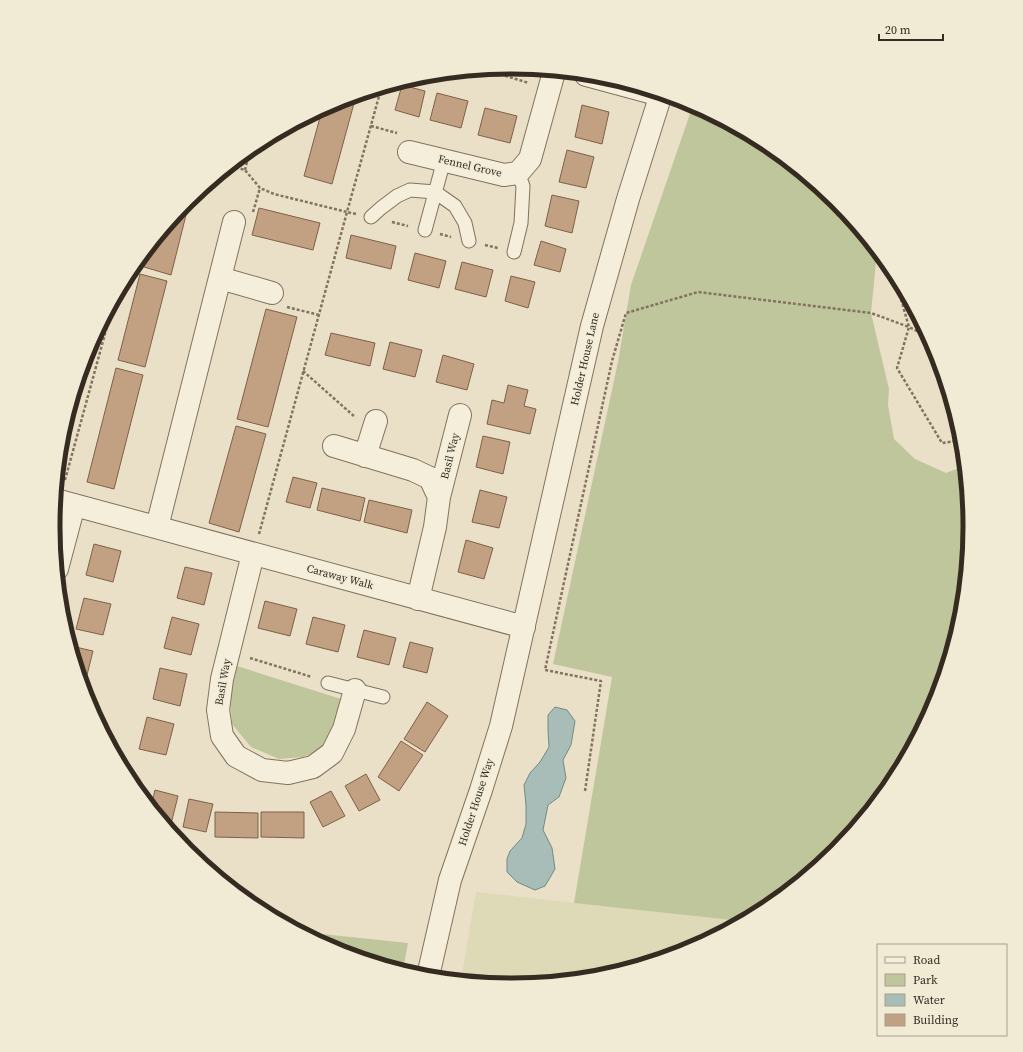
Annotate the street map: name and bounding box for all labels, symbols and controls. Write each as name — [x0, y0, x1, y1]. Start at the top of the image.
scale bar — [879, 16, 943, 42]
text: 20 m — [885, 22, 911, 38]
street label: Fennel Grove — [437, 151, 504, 181]
street label: Holder House Lane — [567, 311, 603, 407]
street label: Basil Way — [437, 431, 463, 481]
street label: Caraway Walk — [305, 561, 376, 593]
street label: Basil Way — [212, 657, 235, 706]
street label: Holder House Way — [455, 756, 497, 848]
legend — [877, 944, 1007, 1036]
text: Road — [913, 952, 940, 968]
text: Park — [913, 972, 938, 988]
text: Water — [913, 992, 945, 1008]
text: Building — [913, 1012, 958, 1028]

